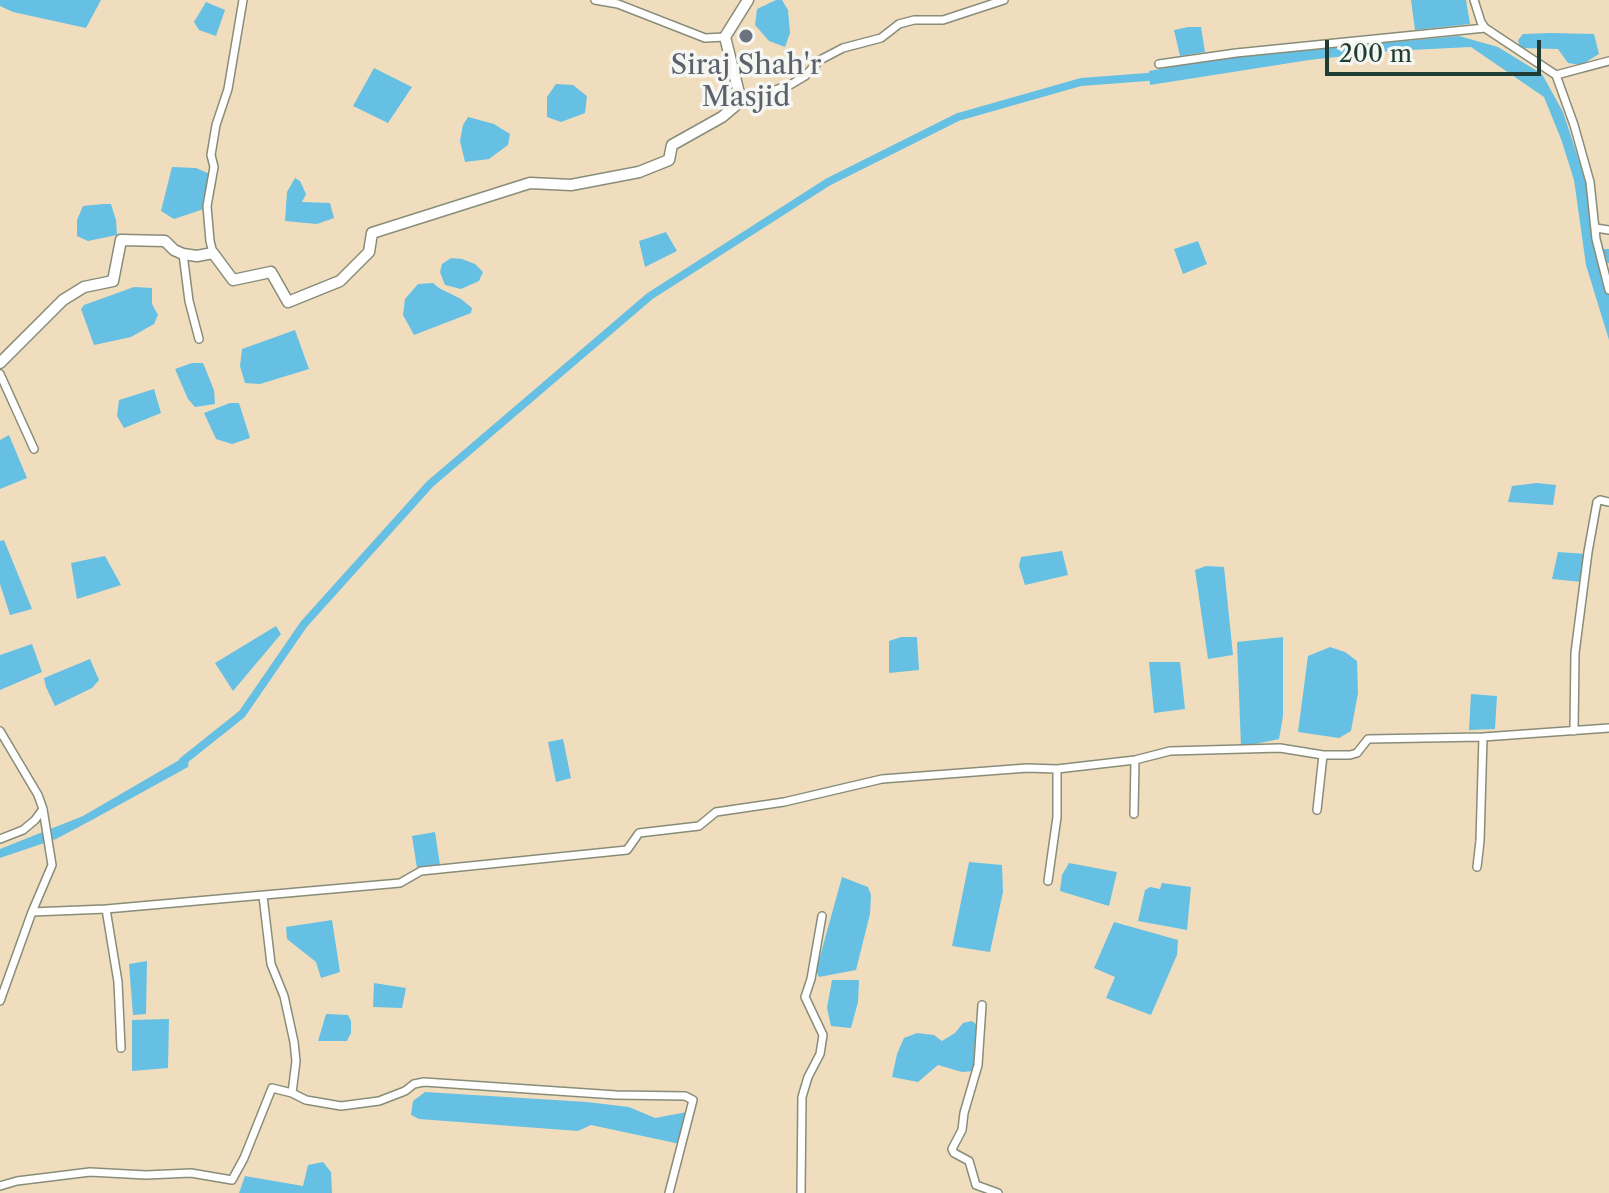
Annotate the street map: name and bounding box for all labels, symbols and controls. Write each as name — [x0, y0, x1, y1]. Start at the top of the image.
scale bar — [1329, 24, 1545, 74]
marker: Siraj Shah'r Masjid — [737, 27, 755, 45]
text: 200 m — [1339, 39, 1412, 68]
place label: Siraj Shah'r Masjid — [670, 49, 822, 115]

